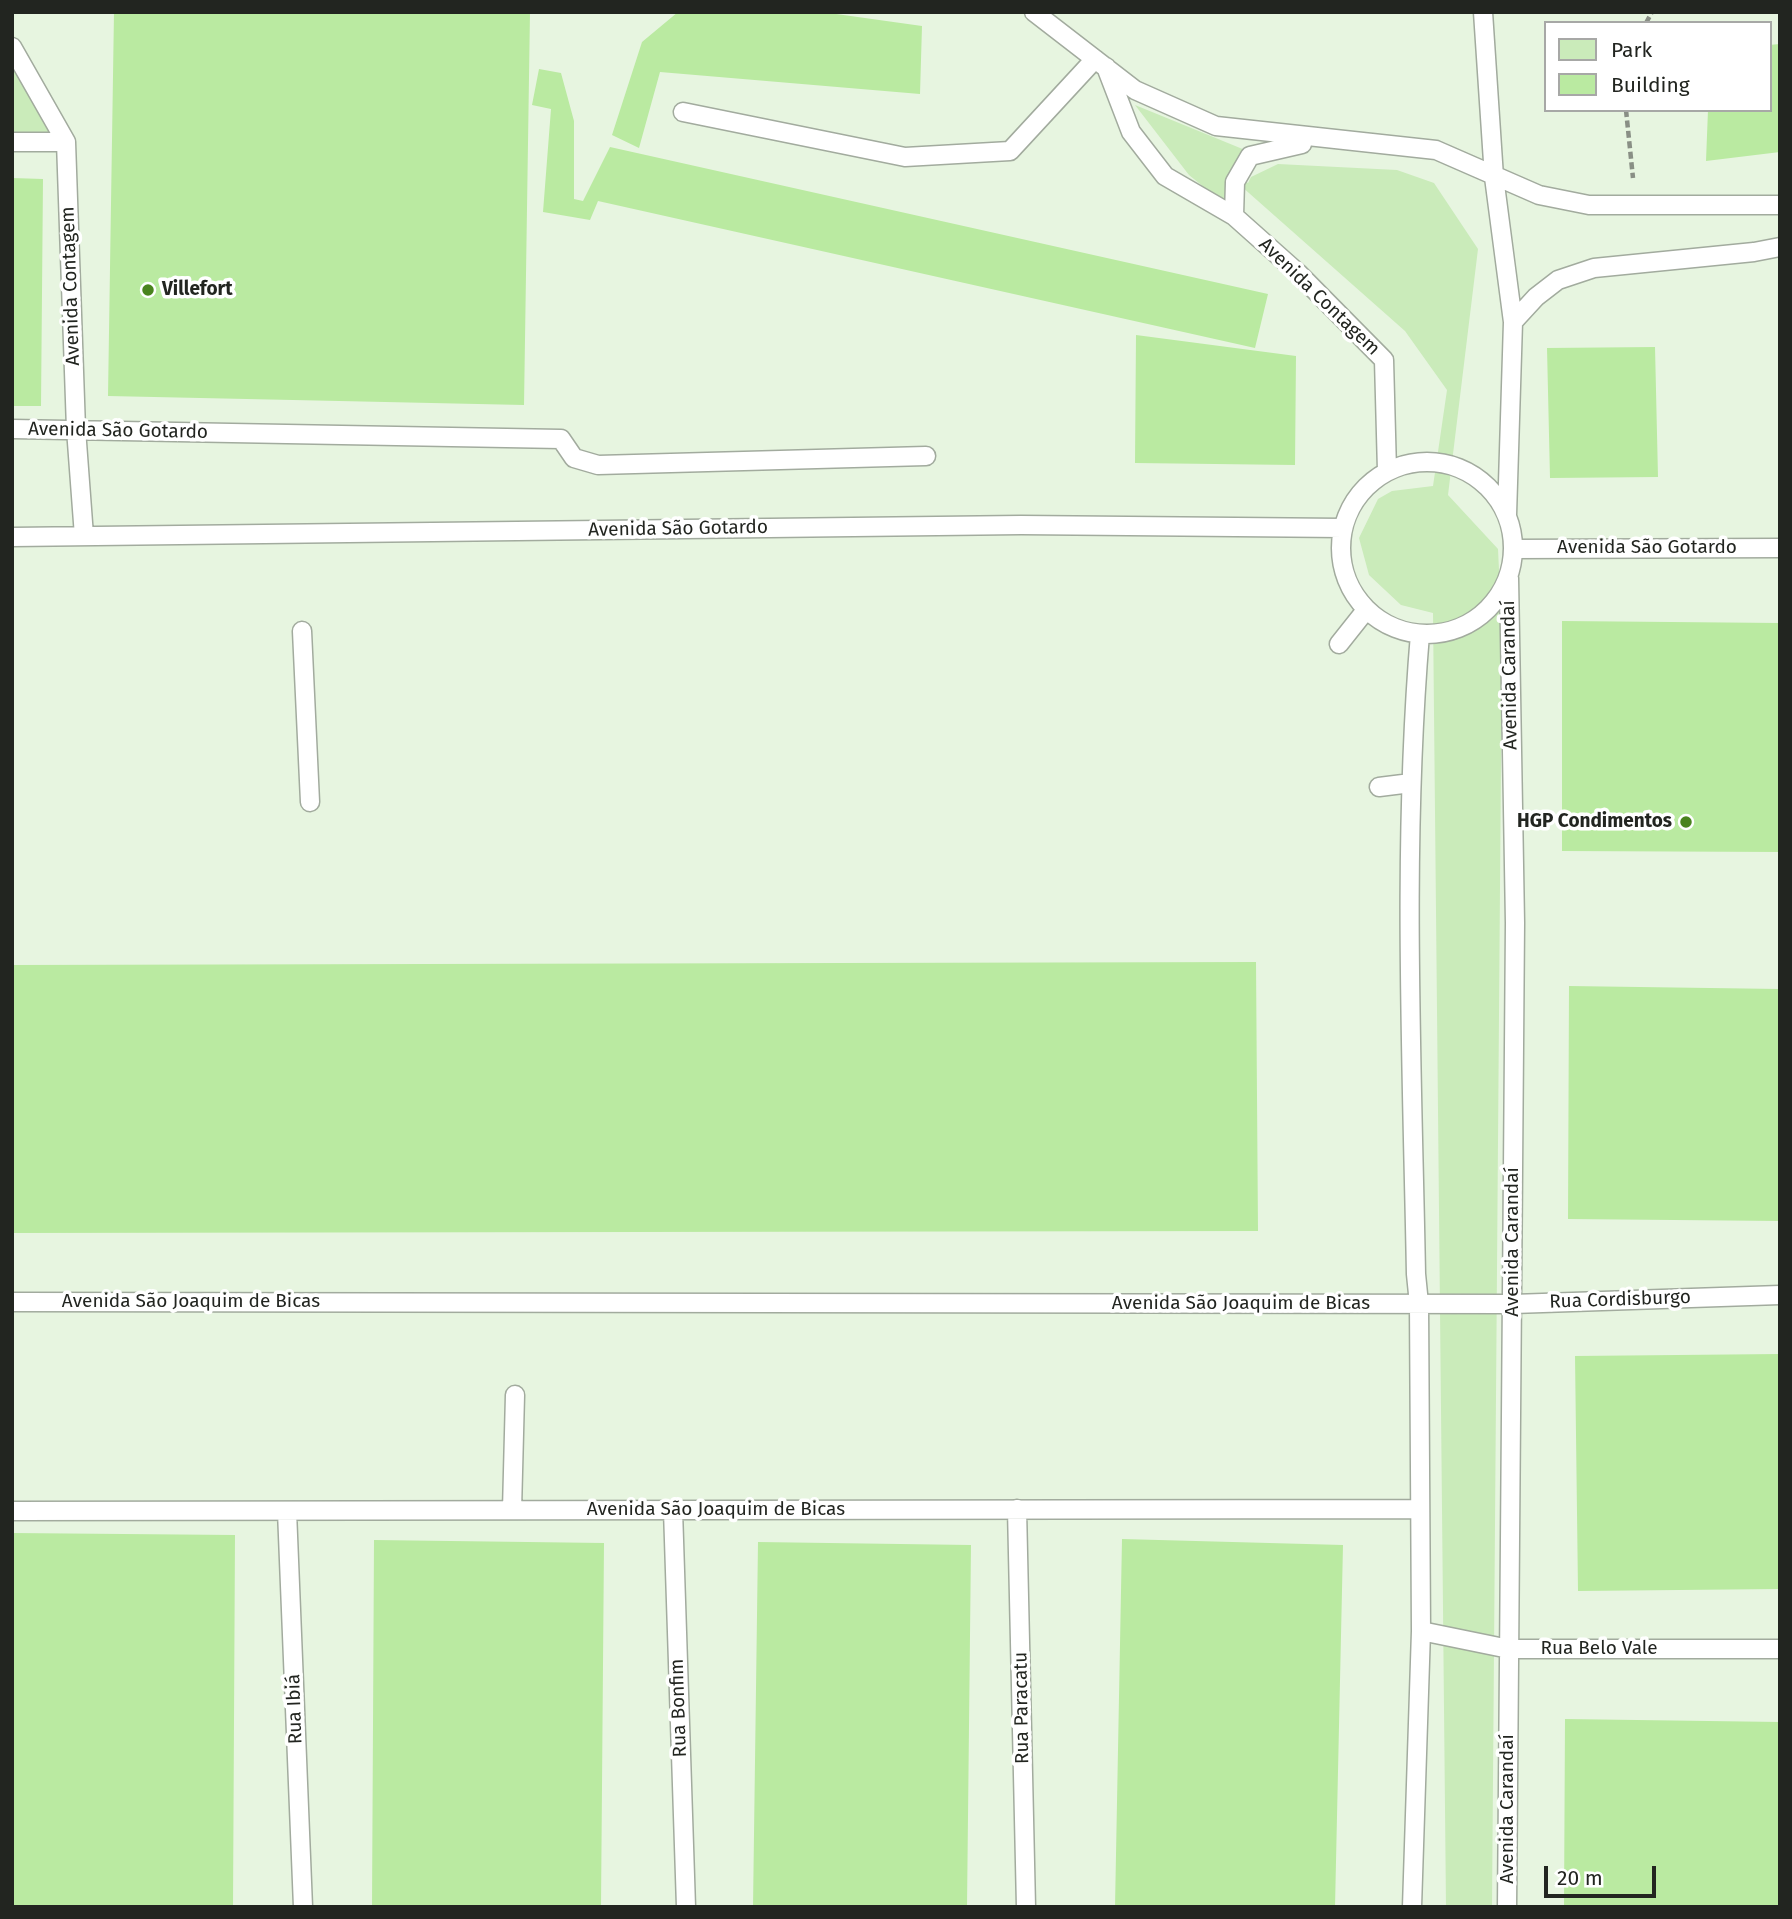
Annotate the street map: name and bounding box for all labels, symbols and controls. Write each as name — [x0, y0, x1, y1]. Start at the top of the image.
legend — [1544, 21, 1771, 112]
text: Park — [1611, 37, 1652, 63]
text: Building — [1611, 72, 1690, 98]
street label: Avenida Contagem — [57, 206, 85, 366]
street label: Avenida Contagem — [1254, 233, 1384, 361]
place label: Villefort — [162, 279, 232, 301]
marker: Villefort — [140, 282, 156, 298]
street label: Avenida São Gotardo — [28, 418, 208, 444]
street label: Avenida São Gotardo — [588, 516, 768, 542]
street label: Avenida São Gotardo — [1557, 537, 1737, 559]
street label: Avenida Carandaí — [1497, 600, 1523, 750]
place label: HGP Condimentos — [1517, 811, 1672, 833]
marker: HGP Condimentos — [1678, 814, 1694, 830]
street label: Avenida Carandaí — [1502, 1167, 1524, 1317]
street label: Rua Cordisburgo — [1549, 1286, 1691, 1314]
street label: Avenida São Joaquim de Bicas — [62, 1291, 320, 1313]
street label: Avenida São Joaquim de Bicas — [1112, 1293, 1370, 1315]
street label: Avenida São Joaquim de Bicas — [587, 1499, 845, 1521]
street label: Rua Belo Vale — [1540, 1638, 1658, 1660]
street label: Rua Paracatu — [1010, 1652, 1034, 1764]
street label: Rua Bonfim — [666, 1658, 692, 1758]
street label: Rua Ibiá — [282, 1673, 308, 1745]
street label: Avenida Carandaí — [1497, 1734, 1519, 1884]
scale bar — [1547, 1853, 1659, 1897]
text: 20 m — [1557, 1865, 1603, 1891]

